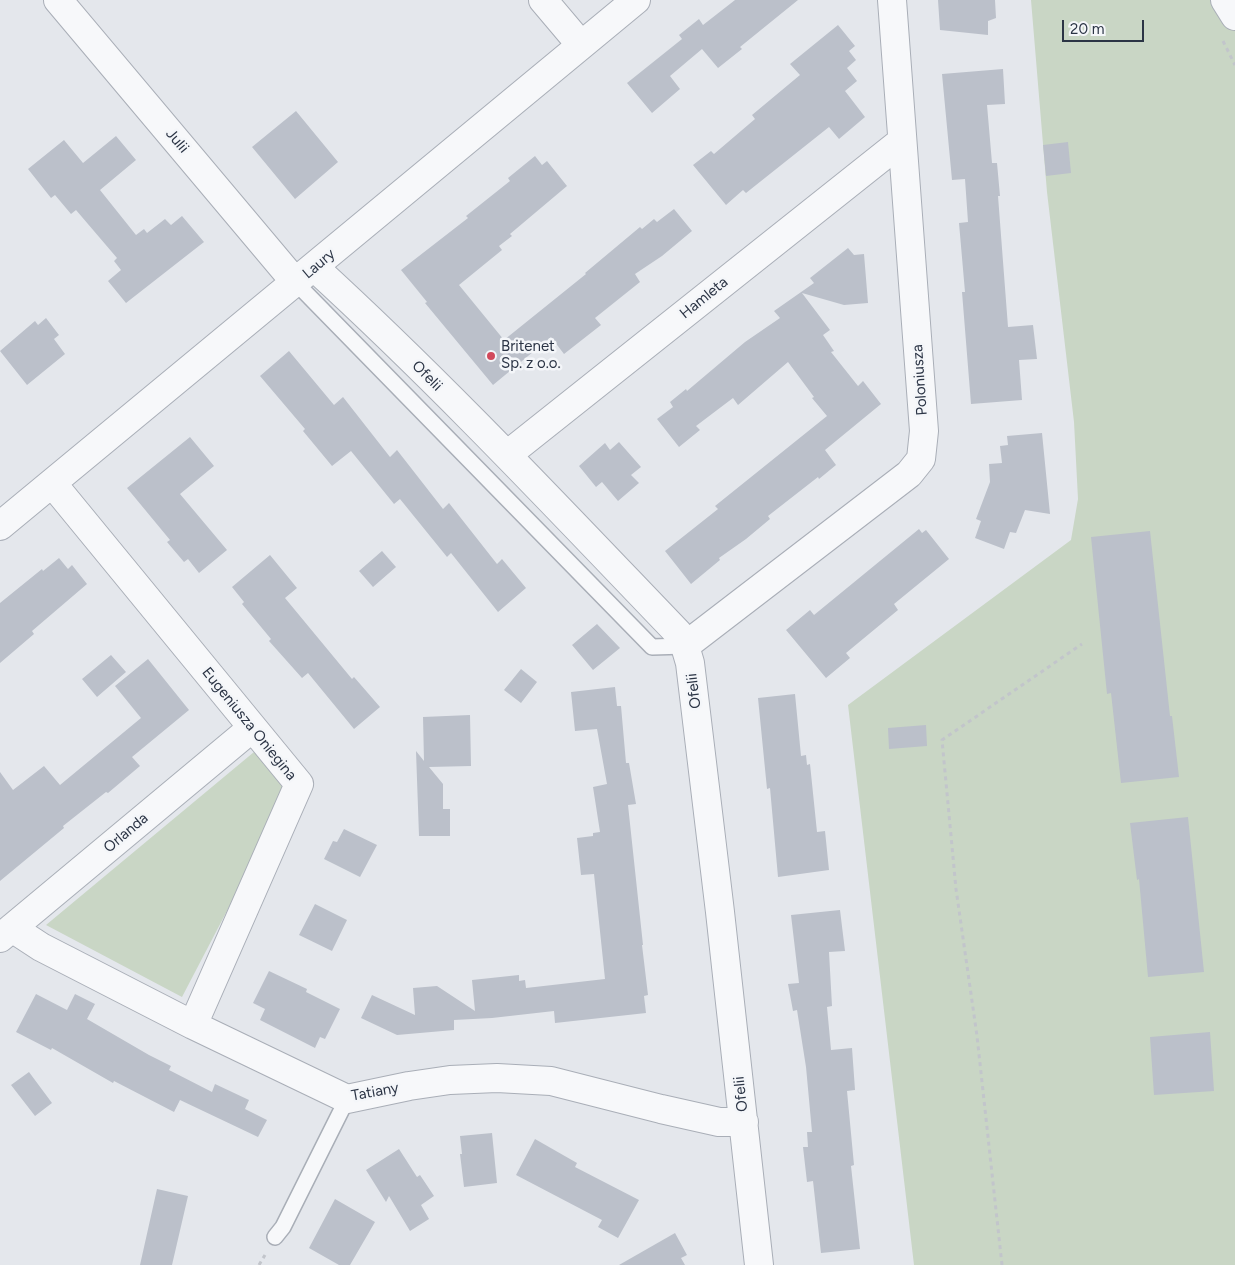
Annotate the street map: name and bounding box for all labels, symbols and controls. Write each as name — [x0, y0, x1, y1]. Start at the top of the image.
scale bar — [1065, 10, 1148, 42]
text: 20 m — [1070, 20, 1104, 38]
street label: Julii — [162, 125, 192, 157]
street label: Laury — [299, 245, 339, 283]
street label: Hamleta — [676, 273, 732, 323]
place label: Britenet Sp. z o.o. — [501, 338, 561, 373]
street label: Poloniusza — [909, 344, 931, 416]
marker: Britenet Sp. z o.o. — [485, 350, 497, 362]
street label: Ofelii — [408, 357, 446, 395]
street label: Eugeniusza Oniegina — [198, 664, 300, 784]
street label: Ofelii — [683, 672, 705, 710]
street label: Orlanda — [100, 809, 152, 857]
street label: Ofelii — [730, 1075, 752, 1113]
street label: Tatiany — [350, 1079, 400, 1105]

